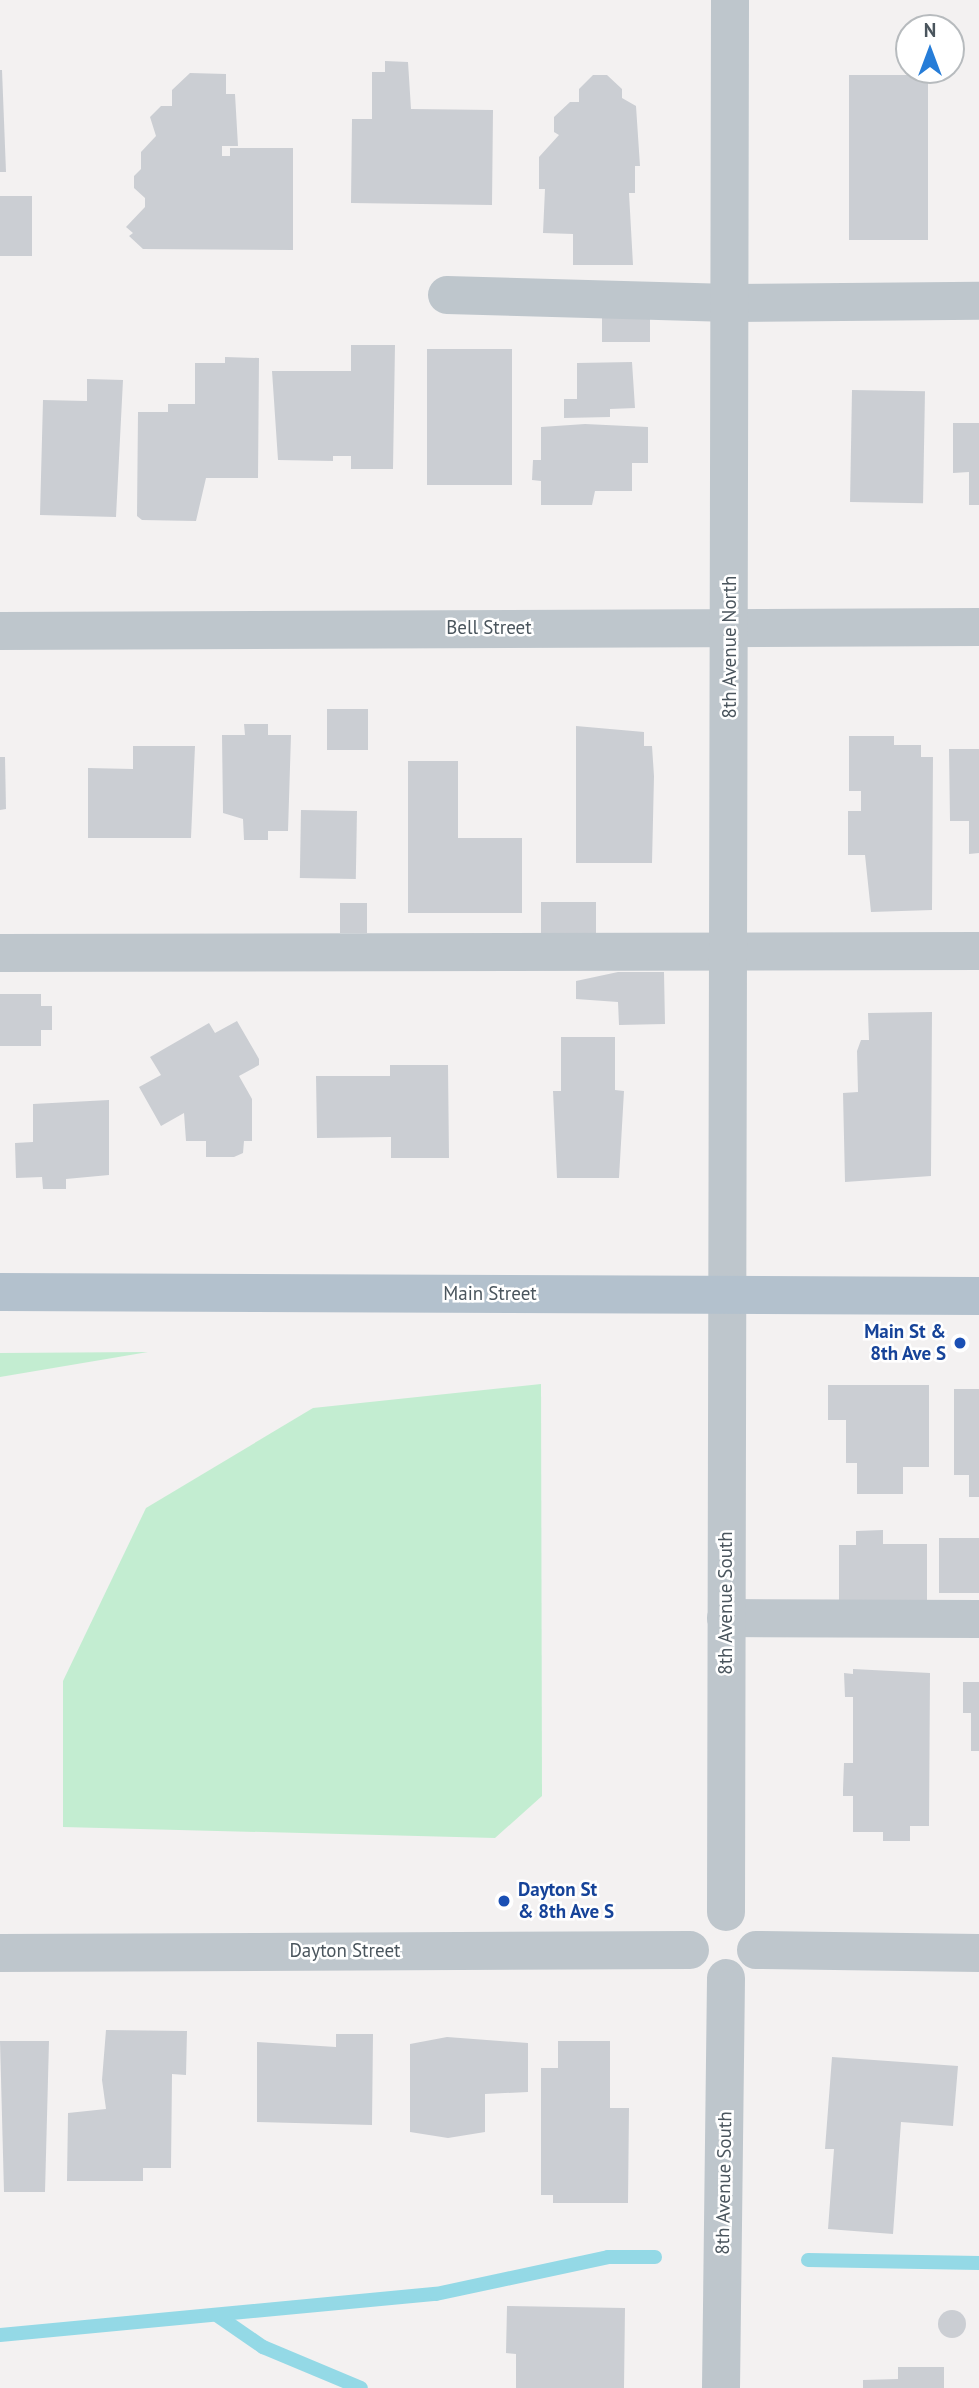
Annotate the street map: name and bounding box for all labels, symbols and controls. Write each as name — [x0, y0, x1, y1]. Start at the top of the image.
north arrow — [895, 14, 965, 84]
text: N — [924, 18, 936, 42]
street label: 8th Avenue North — [719, 575, 741, 719]
street label: Bell Street — [446, 617, 532, 639]
street label: Main Street — [443, 1283, 537, 1305]
place label: Main St & 8th Ave S — [864, 1321, 946, 1365]
marker: Main St & 8th Ave S — [952, 1335, 968, 1351]
street label: 8th Avenue South — [715, 1531, 737, 1675]
place label: Dayton St & 8th Ave S — [518, 1879, 615, 1923]
marker: Dayton St & 8th Ave S — [496, 1893, 512, 1909]
street label: Dayton Street — [289, 1940, 401, 1962]
street label: 8th Avenue South — [711, 2111, 737, 2255]

